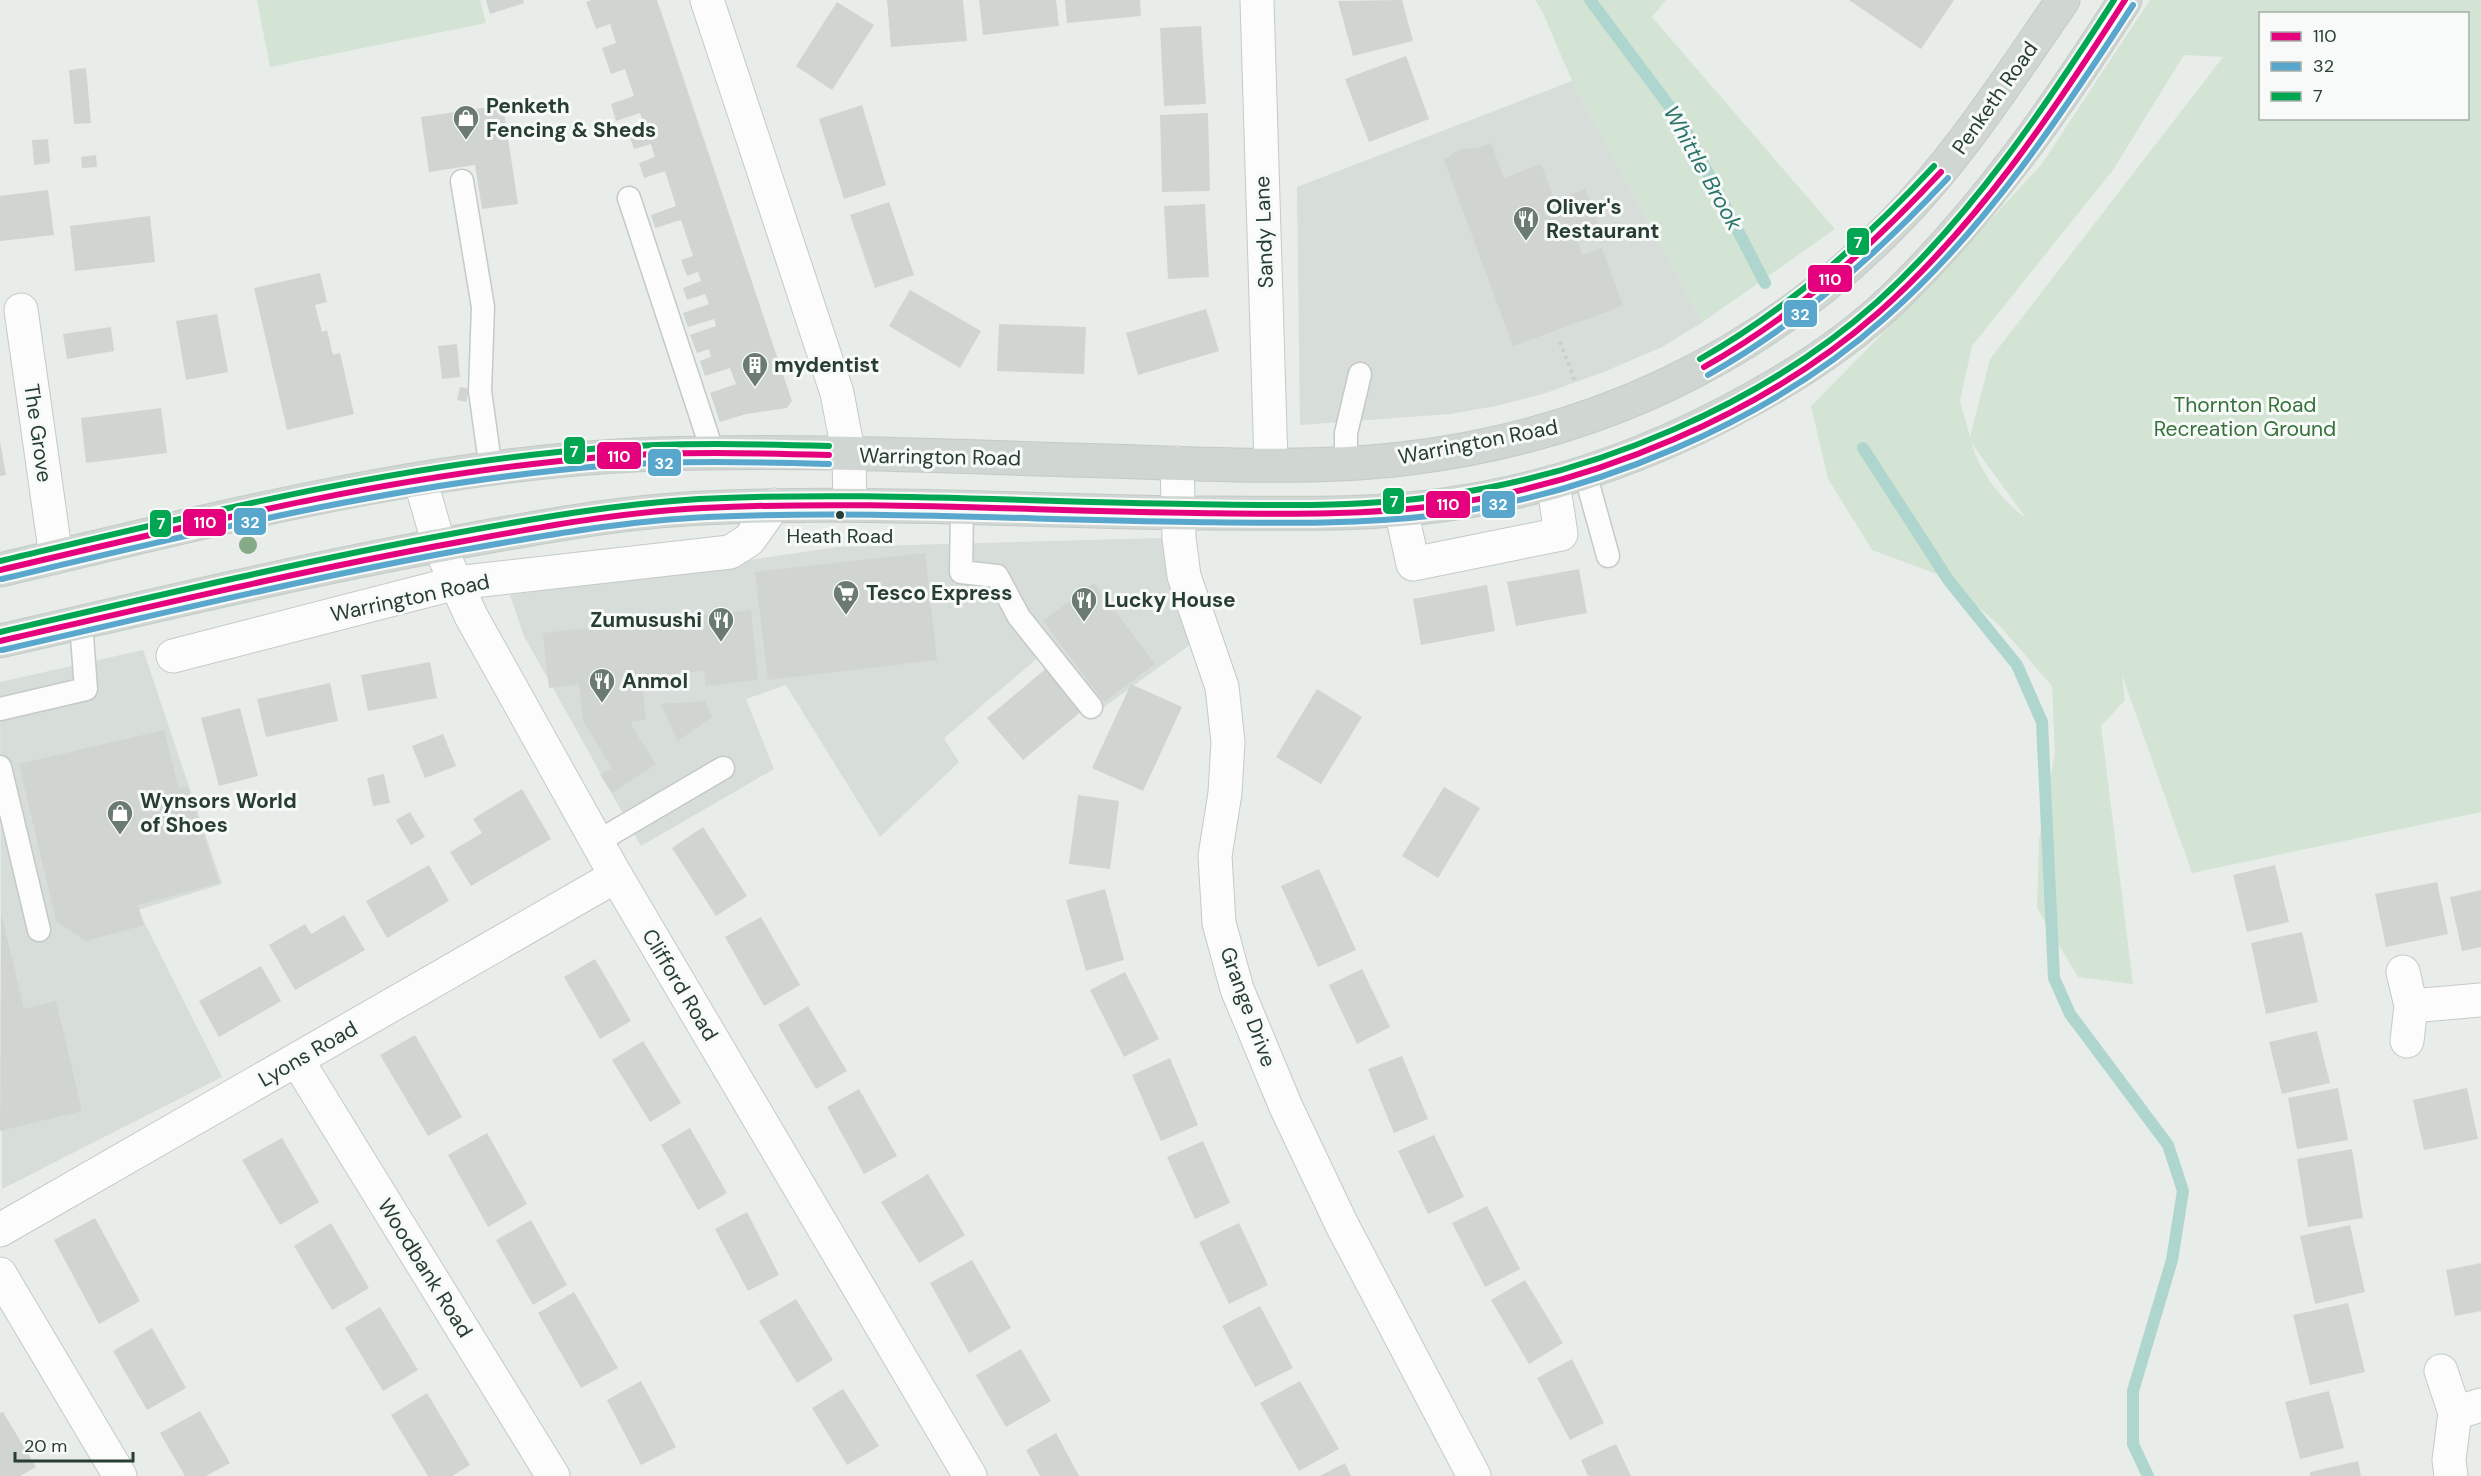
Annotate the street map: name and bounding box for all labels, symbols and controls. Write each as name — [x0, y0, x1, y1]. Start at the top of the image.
legend — [2259, 12, 2469, 120]
text: 110 — [2313, 24, 2337, 48]
street label: Penketh Road — [1946, 36, 2044, 160]
text: 32 — [2313, 54, 2334, 78]
text: 7 — [2313, 84, 2323, 108]
place label: Penketh Fencing & Sheds — [486, 92, 656, 144]
water label: Whittle Brook — [1657, 100, 1750, 236]
shop icon: Penketh Fencing & Sheds — [451, 103, 481, 141]
street label: Sandy Lane — [1248, 175, 1280, 289]
place label: Oliver's Restaurant — [1546, 193, 1659, 245]
restaurant icon: Oliver's Restaurant — [1511, 204, 1541, 242]
line badge: 7 — [1846, 227, 1870, 256]
text: 7 — [1854, 232, 1863, 253]
line badge: 110 — [1807, 264, 1853, 293]
text: 110 — [1819, 269, 1841, 290]
line badge: 32 — [1783, 299, 1818, 328]
text: 32 — [1791, 304, 1809, 325]
building icon: mydentist — [740, 350, 770, 388]
place label: mydentist — [774, 351, 879, 379]
street label: The Grove — [17, 382, 59, 484]
park label: Thornton Road Recreation Ground — [2154, 391, 2336, 443]
street label: Warrington Road — [1396, 413, 1560, 471]
line badge: 7 — [563, 436, 586, 465]
text: 7 — [570, 441, 579, 462]
line badge: 110 — [596, 441, 642, 470]
street label: Warrington Road — [859, 442, 1021, 472]
text: 110 — [608, 446, 630, 467]
line badge: 32 — [647, 448, 682, 477]
text: 32 — [655, 453, 673, 474]
line badge: 7 — [1382, 487, 1405, 515]
line badge: 110 — [1425, 490, 1471, 519]
line badge: 32 — [1481, 490, 1516, 519]
text: 7 — [1390, 491, 1399, 512]
text: 110 — [1437, 494, 1459, 515]
text: 32 — [1489, 494, 1507, 515]
line badge: 32 — [233, 507, 267, 536]
line badge: 110 — [182, 508, 227, 537]
line badge: 7 — [149, 509, 172, 538]
marker: Heath Road — [834, 509, 846, 521]
text: 110 — [194, 512, 216, 533]
text: 32 — [241, 512, 259, 533]
text: 7 — [157, 513, 166, 534]
place label: Heath Road — [787, 523, 893, 549]
street label: Warrington Road — [328, 567, 492, 629]
supermarket icon: Tesco Express — [831, 578, 861, 616]
place label: Tesco Express — [866, 579, 1012, 607]
restaurant icon: Lucky House — [1069, 585, 1099, 623]
place label: Lucky House — [1104, 586, 1236, 614]
restaurant icon: Zumusushi — [706, 605, 736, 643]
place label: Zumusushi — [590, 606, 702, 634]
restaurant icon: Anmol — [587, 666, 617, 704]
place label: Anmol — [622, 667, 688, 695]
place label: Wynsors World of Shoes — [140, 787, 297, 839]
shop icon: Wynsors World of Shoes — [105, 798, 135, 836]
street label: Clifford Road — [636, 924, 724, 1046]
street label: Grange Drive — [1213, 943, 1283, 1071]
street label: Lyons Road — [253, 1014, 363, 1094]
street label: Woodbank Road — [371, 1193, 479, 1343]
scale bar — [15, 1425, 134, 1463]
text: 20 m — [24, 1434, 67, 1458]

